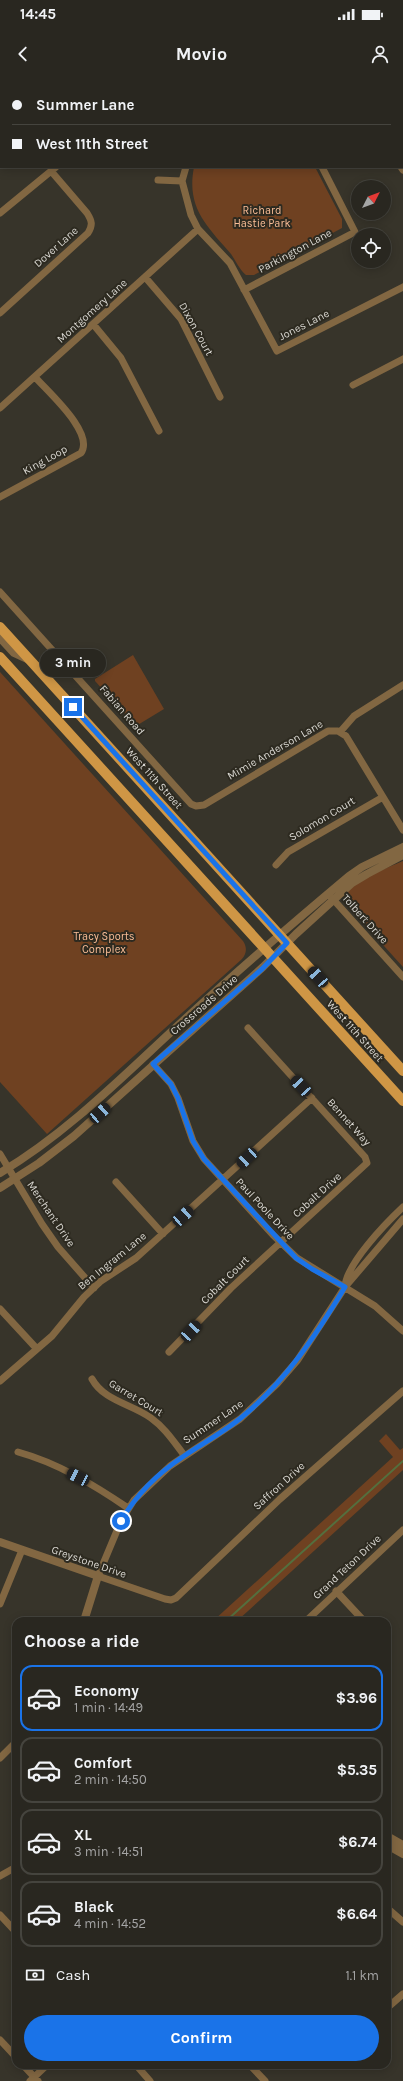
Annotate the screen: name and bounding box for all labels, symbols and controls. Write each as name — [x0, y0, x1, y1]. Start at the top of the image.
text: 14:45 — [20, 5, 56, 23]
icon: back — [12, 43, 34, 65]
text: Movio — [176, 43, 227, 65]
icon: person — [369, 43, 391, 65]
text: Summer Lane — [36, 96, 135, 114]
text: West 11th Street — [36, 135, 148, 153]
north arrow — [351, 180, 391, 220]
map controls — [351, 180, 391, 268]
park label: Richard Hastie Park — [233, 204, 291, 230]
street label: Dover Lane — [31, 224, 81, 270]
street label: Parkington Lane — [256, 226, 334, 276]
button: locate — [351, 228, 391, 268]
street label: Montgomery Lane — [54, 276, 130, 346]
street label: Dixon Court — [176, 300, 216, 358]
street label: Jones Lane — [277, 307, 332, 343]
street label: King Loop — [20, 442, 70, 478]
callout: 3 min — [40, 649, 106, 677]
text: 3 min — [55, 655, 91, 670]
street label: Fabian Road — [97, 682, 147, 738]
route end — [64, 698, 82, 716]
street label: Mimie Anderson Lane — [225, 717, 325, 783]
street label: West 11th Street — [123, 744, 185, 812]
street label: Solomon Court — [287, 794, 357, 844]
street label: Tolbert Drive — [339, 891, 391, 947]
park label: Tracy Sports Complex — [73, 930, 135, 956]
car — [306, 964, 330, 990]
street label: Crossroads Drive — [168, 972, 241, 1038]
street label: West 11th Street — [324, 997, 386, 1065]
car — [288, 1073, 314, 1099]
street label: Bennet Way — [324, 1096, 374, 1148]
car — [87, 1101, 113, 1125]
car — [234, 1145, 260, 1171]
street label: Cobalt Drive — [290, 1170, 344, 1220]
street label: Paul Poole Drive — [233, 1175, 297, 1243]
street label: Merchant Drive — [24, 1179, 78, 1250]
car — [170, 1204, 196, 1228]
street label: Ben Ingram Lane — [75, 1229, 149, 1293]
street label: Cobalt Court — [198, 1253, 252, 1307]
car — [178, 1318, 204, 1344]
street label: Garret Court — [106, 1377, 166, 1419]
street label: Summer Lane — [181, 1397, 246, 1447]
street label: Saffron Drive — [250, 1459, 308, 1513]
car — [65, 1466, 91, 1488]
route start — [112, 1512, 130, 1530]
street label: Grand Teton Drive — [310, 1532, 384, 1602]
street label: Greystone Drive — [50, 1543, 128, 1581]
text: Choose a ride — [24, 1630, 139, 1652]
icon: car — [26, 1680, 62, 1716]
text: Economy — [74, 1682, 139, 1700]
text: $3.96 — [336, 1689, 377, 1707]
text: 1 min · 14:49 — [74, 1700, 143, 1715]
icon: car — [26, 1752, 62, 1788]
text: Comfort — [74, 1754, 132, 1772]
text: $5.35 — [337, 1761, 377, 1779]
text: 2 min · 14:50 — [74, 1772, 147, 1787]
icon: car — [26, 1824, 62, 1860]
text: XL — [74, 1826, 92, 1844]
text: $6.74 — [338, 1833, 377, 1851]
text: 3 min · 14:51 — [74, 1844, 143, 1859]
icon: car — [26, 1896, 62, 1932]
text: Black — [74, 1898, 114, 1916]
text: $6.64 — [336, 1905, 377, 1923]
text: 4 min · 14:52 — [74, 1916, 146, 1931]
icon: cash — [24, 1964, 46, 1986]
text: Cash — [56, 1966, 90, 1984]
text: 1.1 km — [346, 1968, 379, 1983]
button: Confirm — [24, 2015, 379, 2061]

